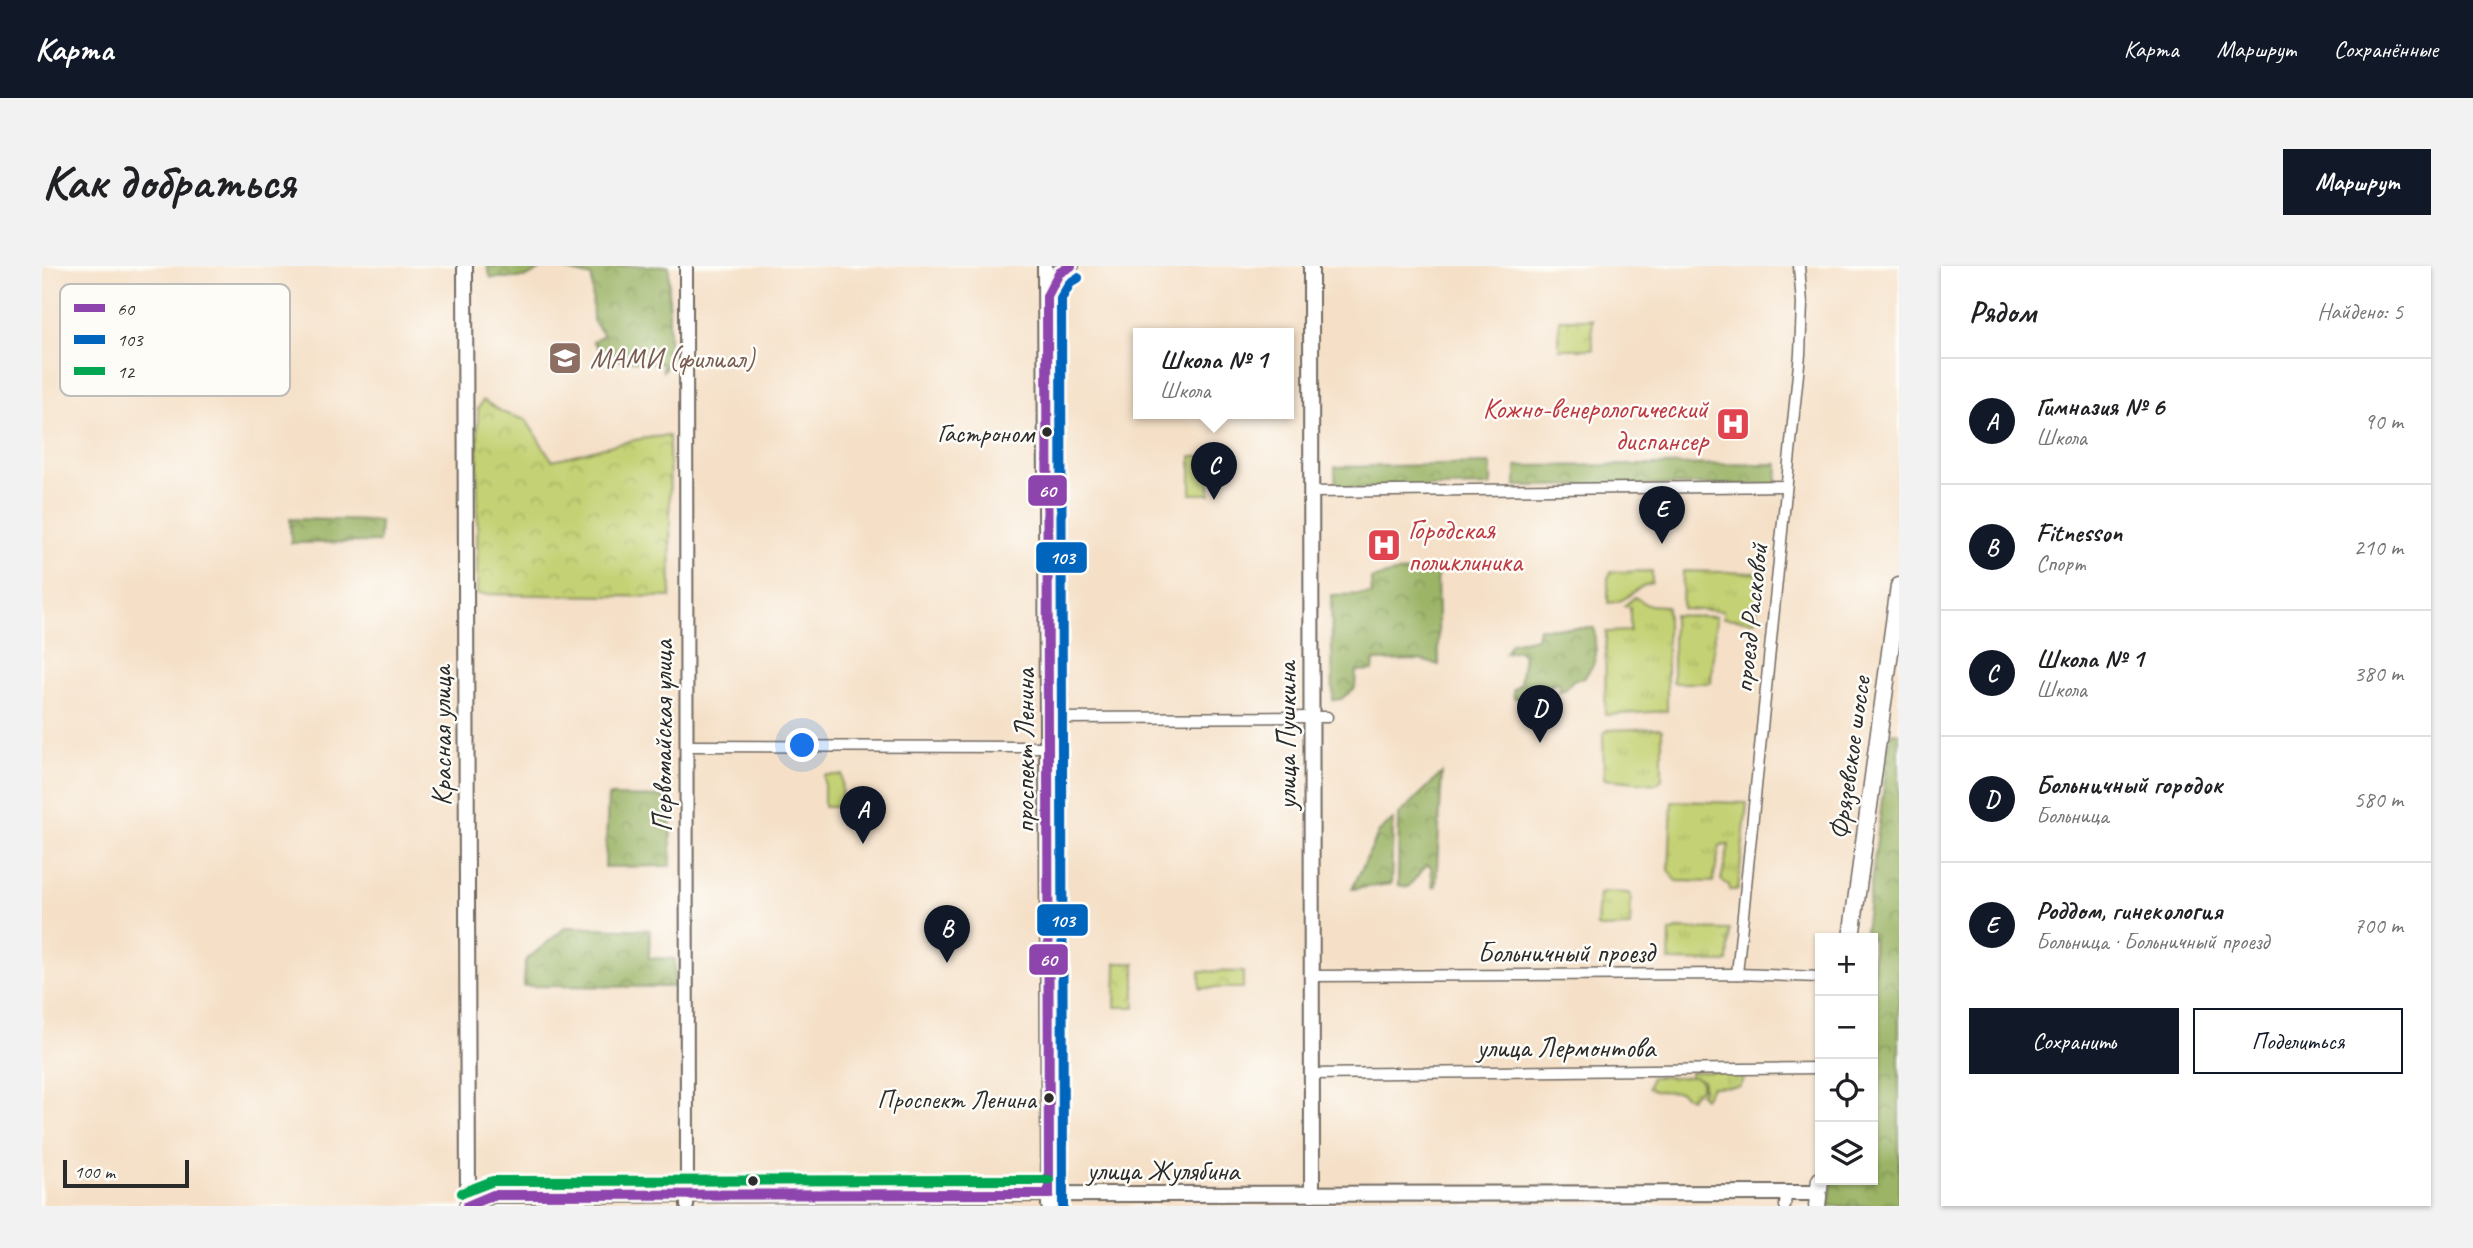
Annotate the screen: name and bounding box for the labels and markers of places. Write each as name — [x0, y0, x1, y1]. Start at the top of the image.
school or university icon: МАМИ (филиал) — [546, 339, 584, 377]
place label: МАМИ (филиал) — [590, 341, 756, 376]
place label: Кожно-венерологический диспансер — [1483, 391, 1710, 458]
hospital icon: Кожно-венерологический диспансер — [1714, 405, 1752, 443]
place label: Гастроном — [937, 417, 1036, 450]
marker: Гастроном — [1040, 425, 1054, 439]
pin: C — [1191, 442, 1237, 500]
pin: E — [1639, 486, 1685, 544]
place label: Городская поликлиника — [1408, 512, 1524, 579]
hospital icon: Городская поликлиника — [1365, 526, 1403, 564]
pin: D — [1517, 685, 1563, 743]
pin: A — [840, 786, 886, 844]
pin: B — [924, 905, 970, 963]
place label: Проспект Ленина — [877, 1083, 1038, 1116]
marker: Проспект Ленина — [1042, 1091, 1056, 1105]
unlabelled marker — [746, 1174, 760, 1188]

